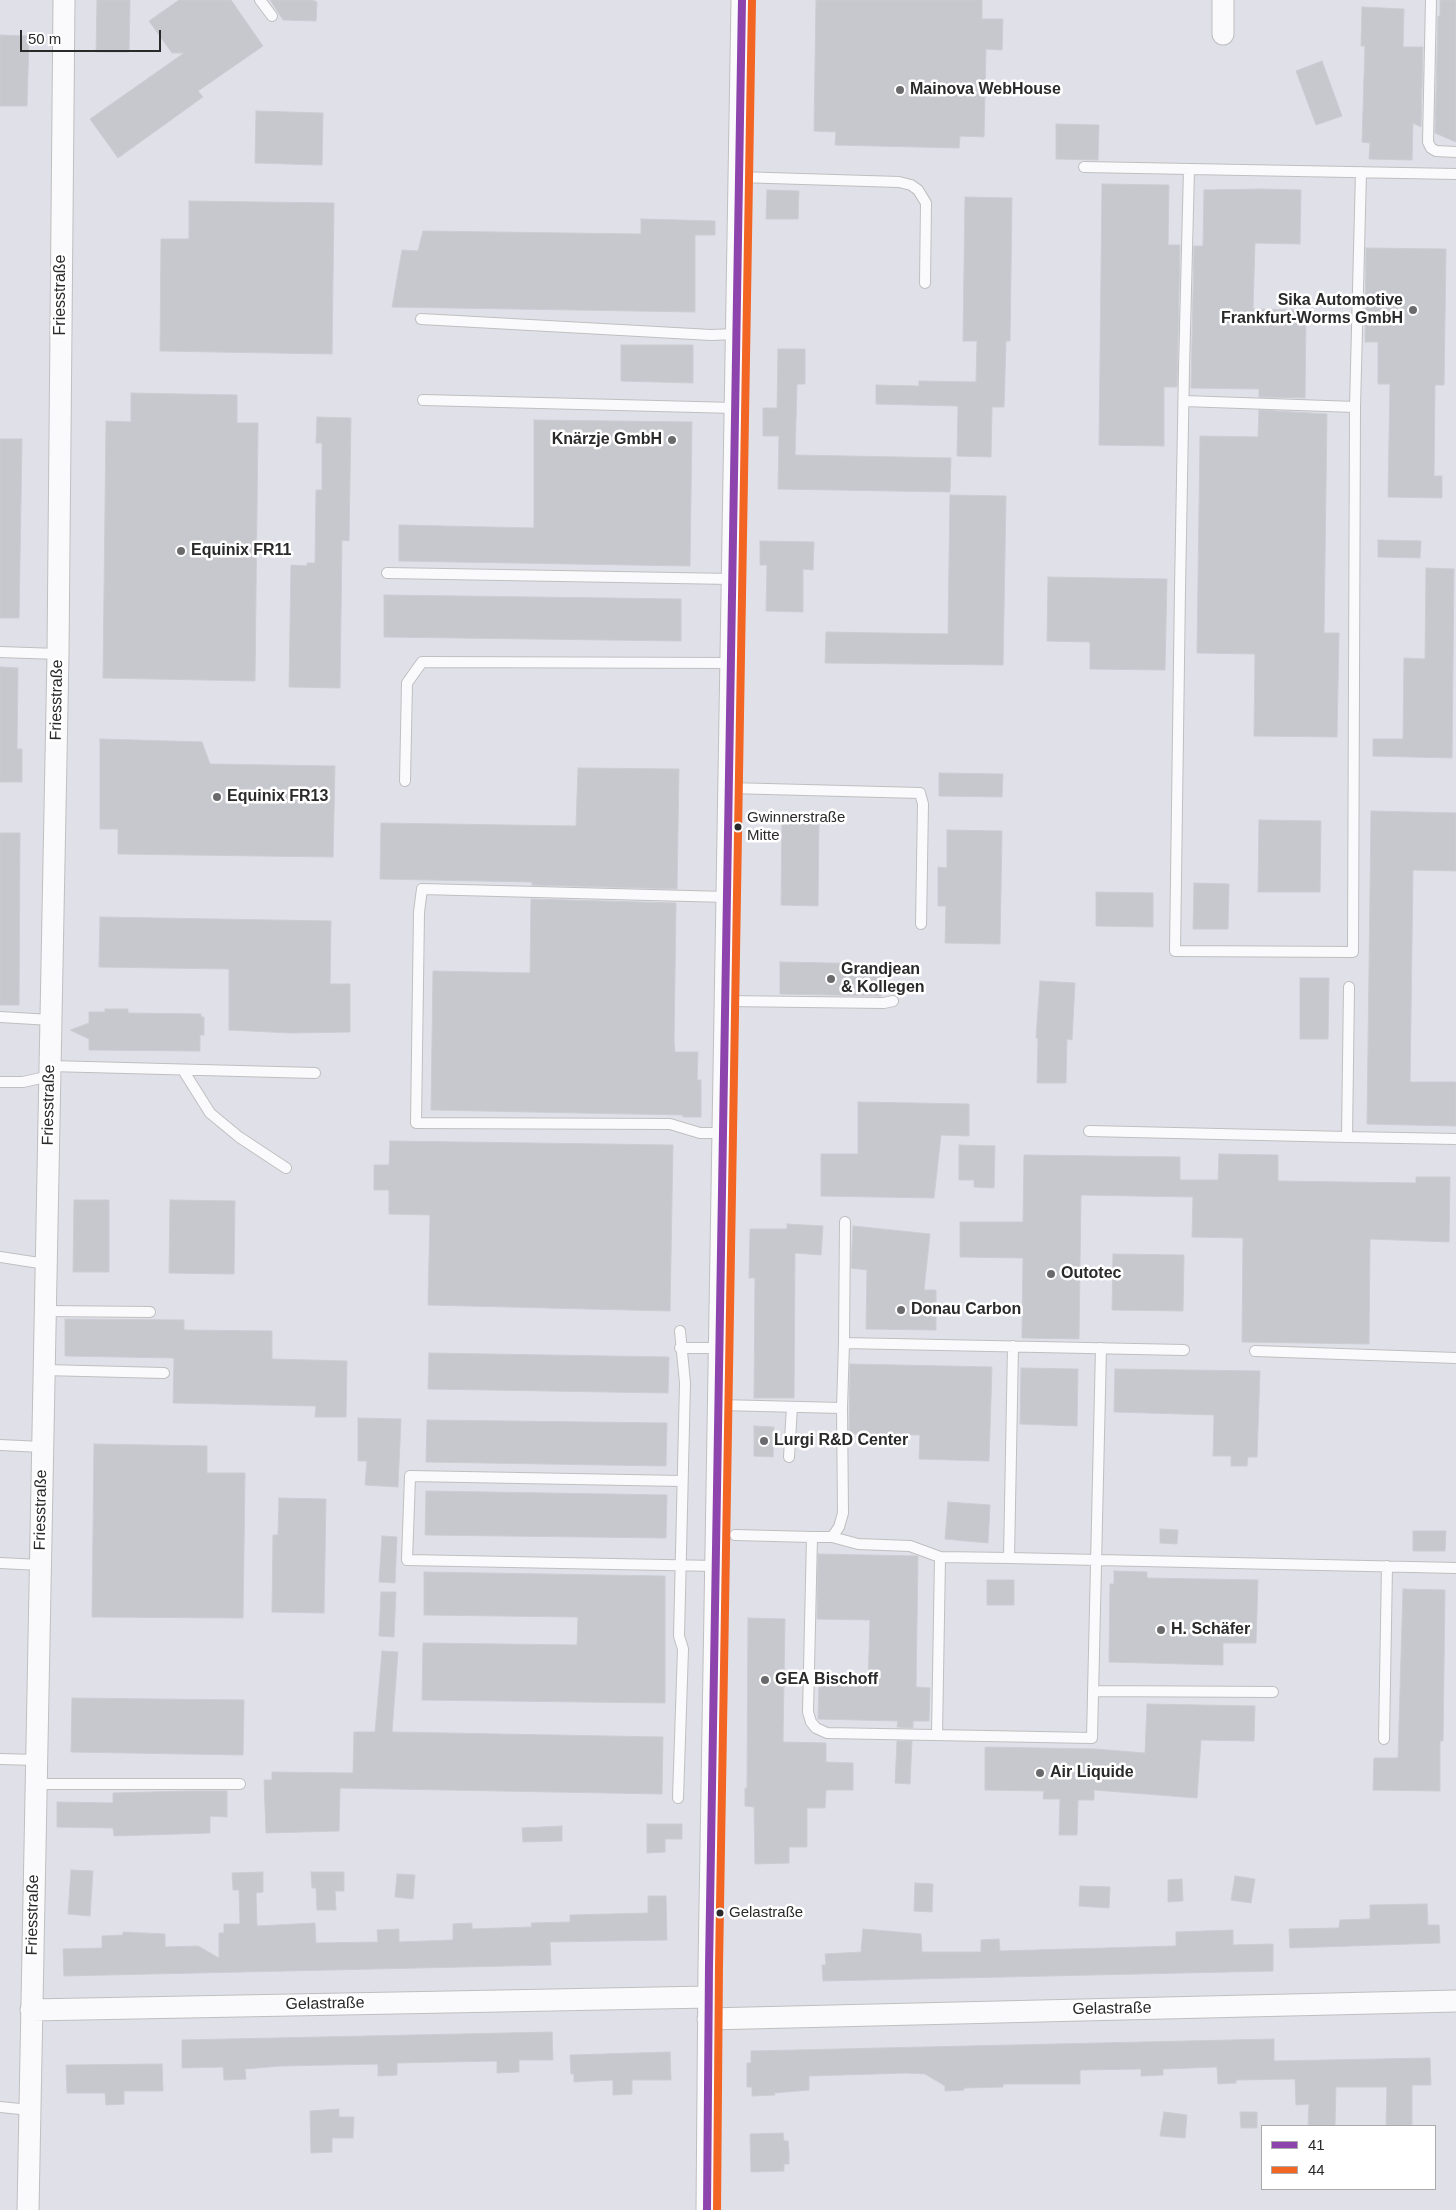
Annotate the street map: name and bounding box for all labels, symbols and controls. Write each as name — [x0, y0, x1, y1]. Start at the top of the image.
scale bar — [22, 20, 164, 52]
text: 50 m — [28, 30, 61, 47]
place label: Mainova WebHouse — [910, 80, 1061, 100]
marker: Mainova WebHouse — [894, 84, 906, 96]
street label: Friesstraße — [51, 255, 71, 335]
place label: Sika Automotive Frankfurt-Worms GmbH — [1221, 291, 1403, 329]
marker: Sika Automotive Frankfurt-Worms GmbH — [1407, 304, 1419, 316]
place label: Knärzje GmbH — [552, 430, 662, 450]
marker: Knärzje GmbH — [666, 434, 678, 446]
place label: Equinix FR11 — [191, 541, 291, 561]
marker: Equinix FR11 — [175, 545, 187, 557]
street label: Friesstraße — [47, 659, 67, 741]
place label: Equinix FR13 — [227, 787, 328, 807]
marker: Equinix FR13 — [211, 791, 223, 803]
place label: Gwinnerstraße Mitte — [747, 809, 845, 844]
marker: Gwinnerstraße Mitte — [733, 822, 743, 832]
place label: Grandjean & Kollegen — [841, 960, 925, 998]
marker: Grandjean & Kollegen — [825, 973, 837, 985]
street label: Friesstraße — [39, 1064, 59, 1146]
place label: Outotec — [1061, 1264, 1121, 1284]
marker: Outotec — [1045, 1268, 1057, 1280]
place label: Donau Carbon — [911, 1300, 1021, 1320]
marker: Donau Carbon — [895, 1304, 907, 1316]
place label: Lurgi R&D Center — [774, 1431, 908, 1451]
marker: Lurgi R&D Center — [758, 1435, 770, 1447]
street label: Friesstraße — [31, 1469, 51, 1551]
place label: H. Schäfer — [1171, 1620, 1250, 1640]
marker: H. Schäfer — [1155, 1624, 1167, 1636]
place label: GEA Bischoff — [775, 1670, 878, 1690]
marker: GEA Bischoff — [759, 1674, 771, 1686]
place label: Air Liquide — [1050, 1763, 1134, 1783]
marker: Air Liquide — [1034, 1767, 1046, 1779]
street label: Friesstraße — [23, 1874, 43, 1956]
place label: Gelastraße — [729, 1904, 803, 1922]
marker: Gelastraße — [715, 1908, 725, 1918]
street label: Gelastraße — [285, 1994, 365, 2014]
street label: Gelastraße — [1072, 1999, 1152, 2019]
legend — [1261, 2125, 1436, 2190]
text: 41 — [1308, 2136, 1325, 2153]
text: 44 — [1308, 2161, 1325, 2178]

